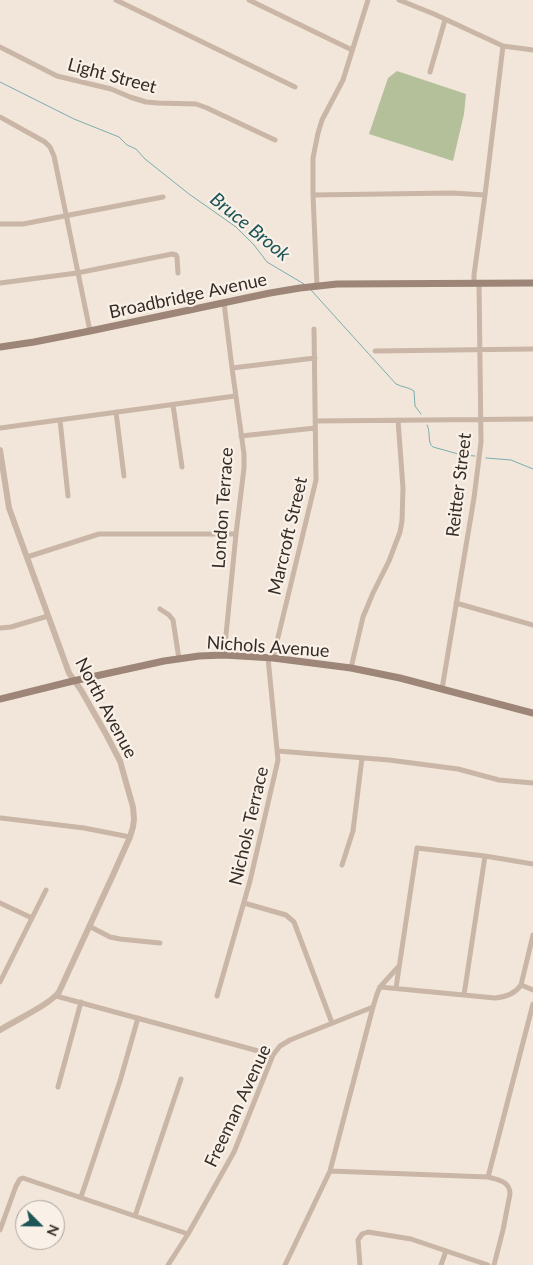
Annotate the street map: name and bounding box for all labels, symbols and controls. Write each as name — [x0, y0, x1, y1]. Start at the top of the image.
street label: Light Street — [65, 54, 159, 98]
water label: Bruce Brook — [206, 188, 294, 266]
street label: Broadbridge Avenue — [107, 269, 269, 323]
street label: Reitter Street — [442, 432, 476, 538]
street label: London Terrace — [208, 447, 238, 569]
street label: Marcroft Street — [264, 475, 312, 597]
street label: Nichols Avenue — [206, 632, 330, 662]
street label: North Avenue — [70, 654, 142, 762]
street label: Nichols Terrace — [225, 765, 273, 887]
street label: Freeman Avenue — [200, 1041, 276, 1171]
north arrow — [15, 1200, 65, 1250]
text: N — [43, 1222, 63, 1239]

